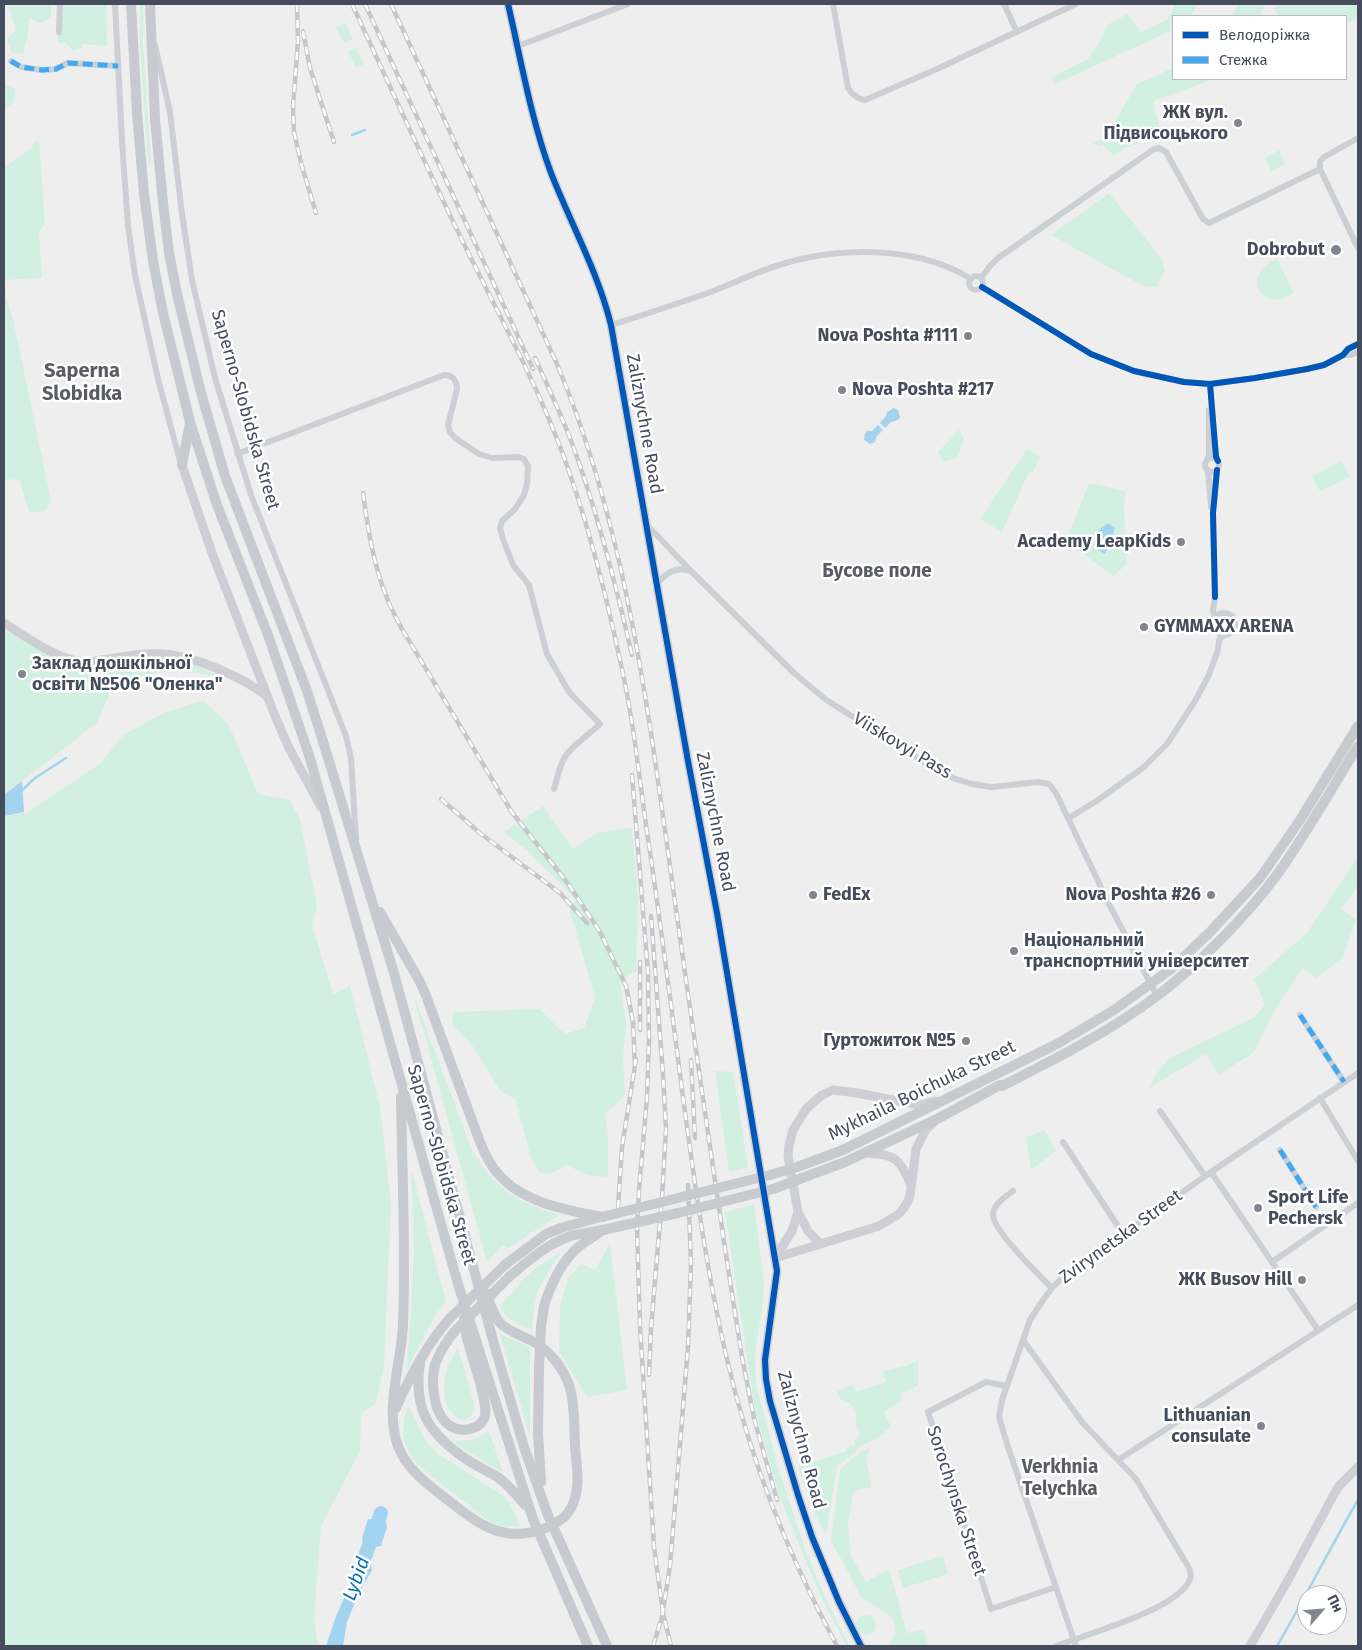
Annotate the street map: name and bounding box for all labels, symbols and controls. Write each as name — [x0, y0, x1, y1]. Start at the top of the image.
legend — [1172, 15, 1347, 80]
text: Велодоріжка — [1219, 26, 1310, 44]
text: Стежка — [1219, 51, 1268, 69]
place label: ЖК вул. Підвисоцького — [1103, 102, 1228, 144]
marker: ЖК вул. Підвисоцького — [1232, 117, 1244, 129]
place label: Dobrobut — [1247, 239, 1325, 261]
marker: Dobrobut — [1329, 243, 1343, 257]
street label: Saperno-Slobidska Street — [206, 307, 284, 513]
place label: Nova Poshta #111 — [818, 325, 958, 347]
marker: Nova Poshta #111 — [962, 330, 974, 342]
street label: Zaliznychne Road — [621, 352, 667, 496]
district label: Saperna Slobidka — [42, 359, 122, 406]
place label: Nova Poshta #217 — [852, 379, 994, 401]
marker: Nova Poshta #217 — [836, 384, 848, 396]
place label: Academy LeapKids — [1018, 531, 1171, 553]
marker: Academy LeapKids — [1175, 536, 1187, 548]
district label: Бусове поле — [822, 561, 932, 583]
place label: GYMMAXX ARENA — [1154, 616, 1293, 638]
marker: GYMMAXX ARENA — [1138, 621, 1150, 633]
place label: Заклад дошкільної освіти №506 "Оленка" — [32, 653, 223, 696]
marker: Заклад дошкільної освіти №506 "Оленка" — [16, 668, 28, 680]
street label: Viiskovyi Pass — [849, 708, 955, 784]
street label: Zaliznychne Road — [691, 750, 739, 894]
place label: FedEx — [823, 884, 871, 906]
place label: Nova Poshta #26 — [1066, 884, 1201, 906]
marker: FedEx — [807, 889, 819, 901]
marker: Nova Poshta #26 — [1205, 889, 1217, 901]
place label: Національний транспортний університет — [1024, 930, 1249, 972]
marker: Національний транспортний університет — [1008, 945, 1020, 957]
place label: Гуртожиток №5 — [823, 1030, 956, 1052]
marker: Гуртожиток №5 — [960, 1035, 972, 1047]
street label: Mykhaila Boichuka Street — [825, 1036, 1019, 1146]
street label: Saperno-Slobidska Street — [402, 1062, 480, 1268]
street label: Zvirynetska Street — [1055, 1185, 1187, 1289]
place label: Sport Life Pechersk — [1268, 1187, 1348, 1230]
marker: Sport Life Pechersk — [1252, 1202, 1264, 1214]
place label: ЖК Busov Hill — [1179, 1269, 1292, 1291]
marker: ЖК Busov Hill — [1296, 1274, 1308, 1286]
street label: Zaliznychne Road — [772, 1369, 830, 1511]
place label: Lithuanian consulate — [1163, 1405, 1251, 1448]
marker: Lithuanian consulate — [1255, 1420, 1267, 1432]
street label: Sorochynska Street — [922, 1423, 990, 1579]
district label: Verkhnia Telychka — [1022, 1457, 1098, 1501]
water label: Lybid — [339, 1554, 375, 1604]
north arrow — [1297, 1585, 1347, 1635]
text: Пн — [1323, 1592, 1346, 1615]

